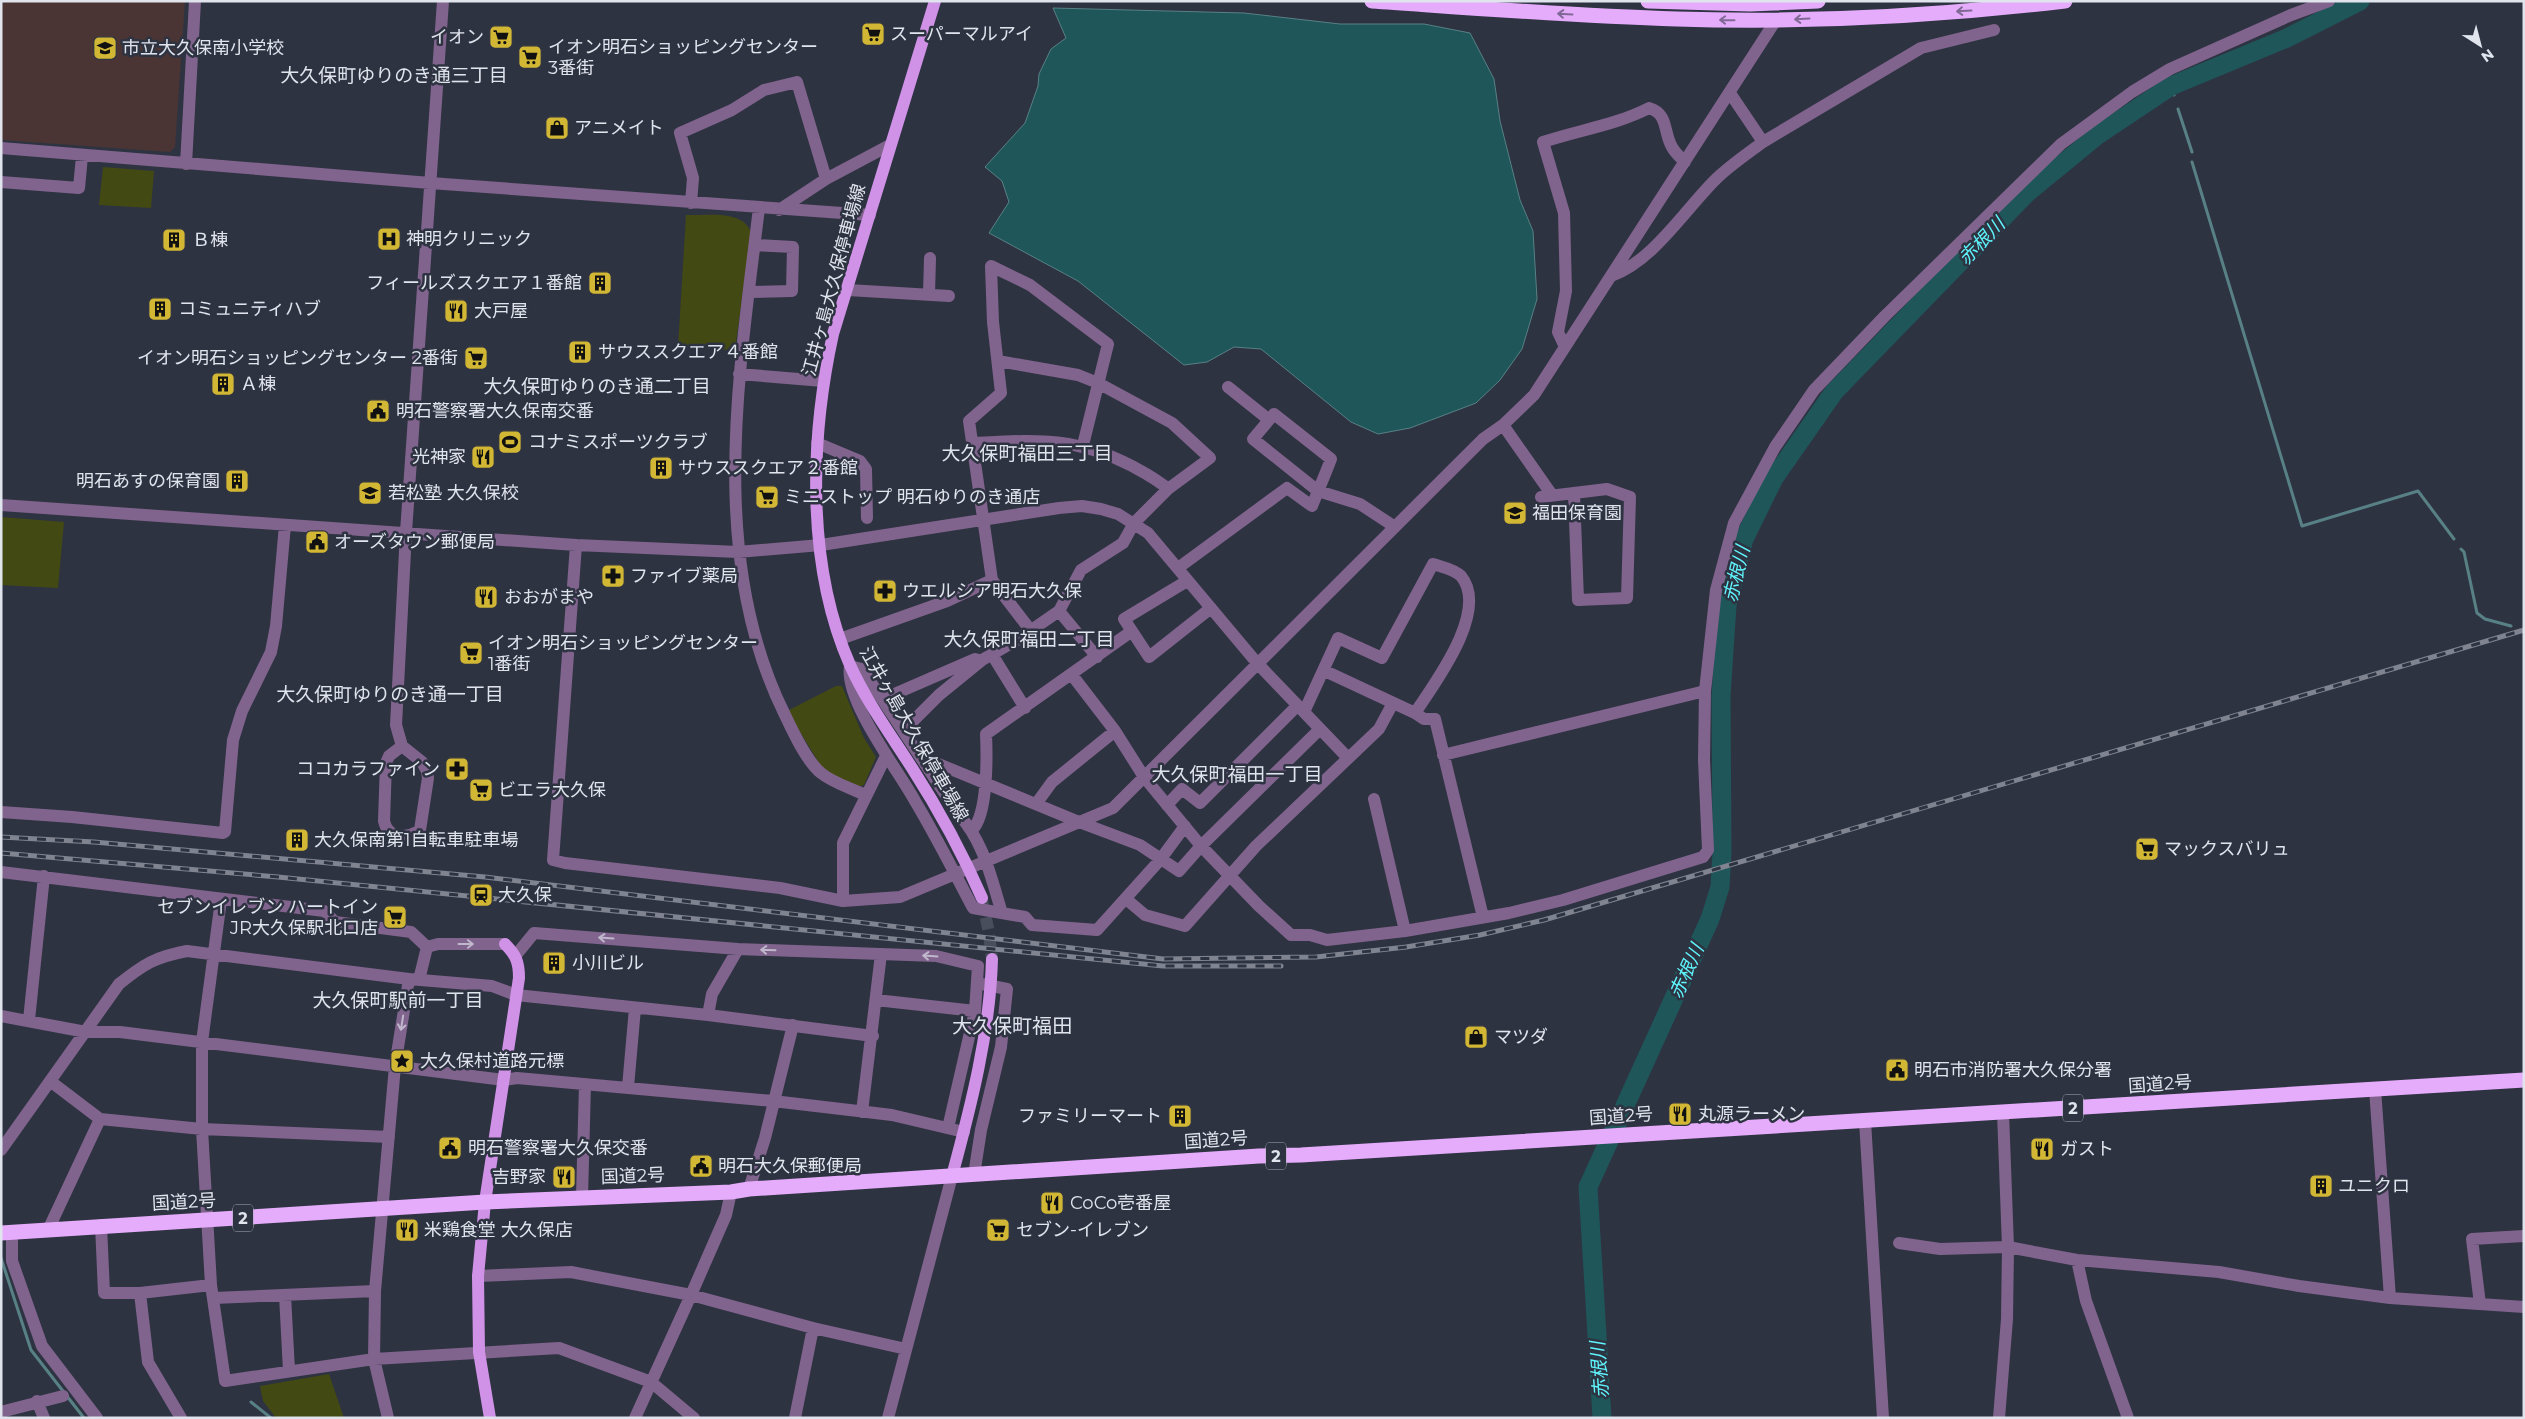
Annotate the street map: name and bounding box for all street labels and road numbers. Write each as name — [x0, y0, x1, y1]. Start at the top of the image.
street label: 江井ヶ島大久保停車場線 — [798, 182, 870, 378]
street label: 江井ヶ島大久保停車場線 — [855, 643, 973, 825]
street label: 国道2号 — [2127, 1071, 2193, 1097]
road number: 2 — [2063, 1094, 2083, 1122]
street label: 国道2号 — [1588, 1103, 1654, 1129]
street label: 国道2号 — [1183, 1127, 1249, 1153]
road number: 2 — [1266, 1142, 1286, 1170]
street label: 国道2号 — [601, 1164, 665, 1188]
street label: 国道2号 — [151, 1189, 217, 1215]
road number: 2 — [233, 1204, 253, 1232]

